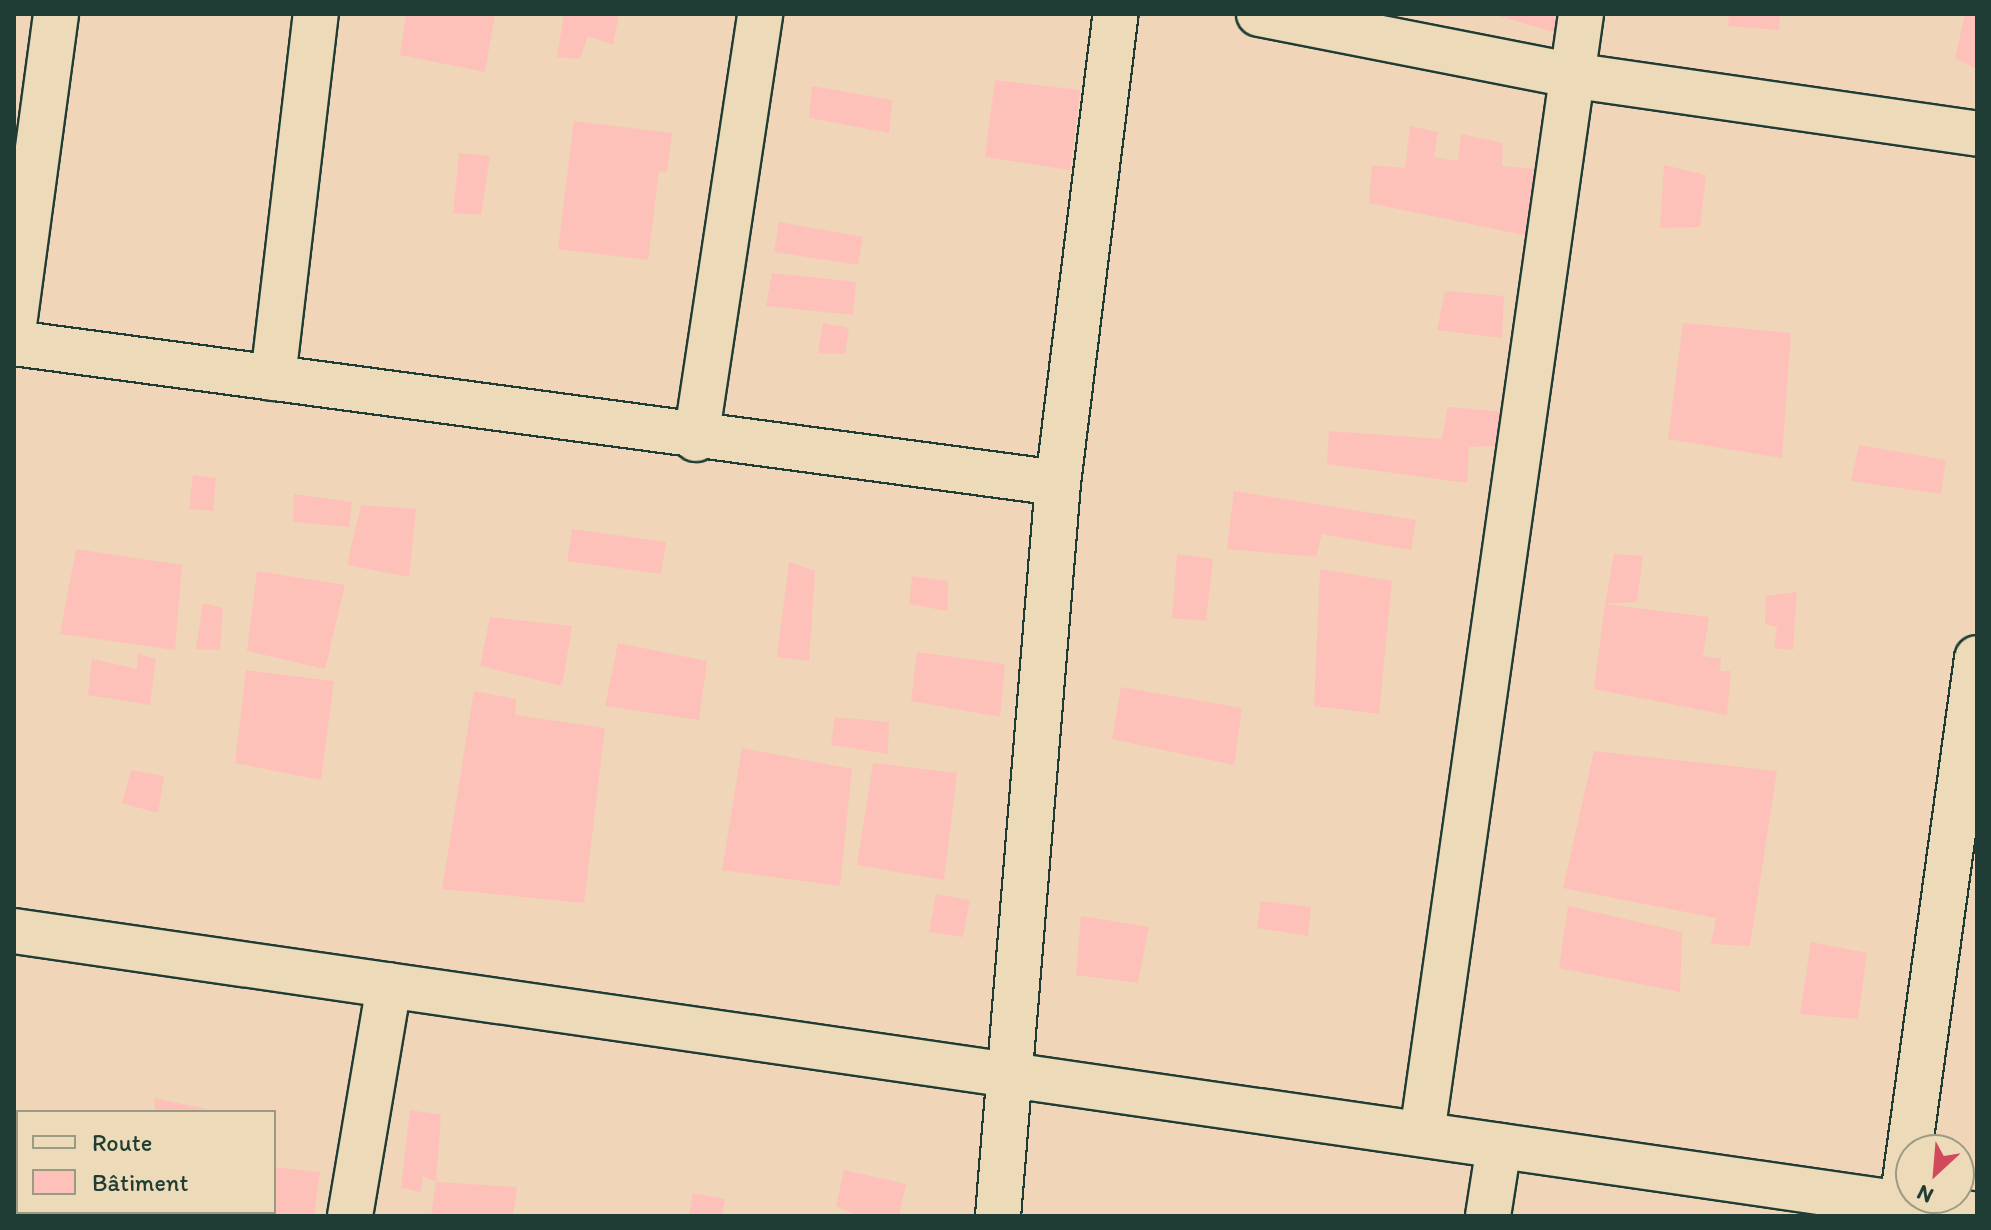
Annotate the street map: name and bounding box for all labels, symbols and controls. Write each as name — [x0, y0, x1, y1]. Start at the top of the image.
legend — [16, 1110, 276, 1214]
text: Route — [92, 1128, 152, 1157]
north arrow — [1895, 1134, 1975, 1214]
text: Bâtiment — [92, 1168, 188, 1197]
text: N — [1913, 1179, 1938, 1210]

